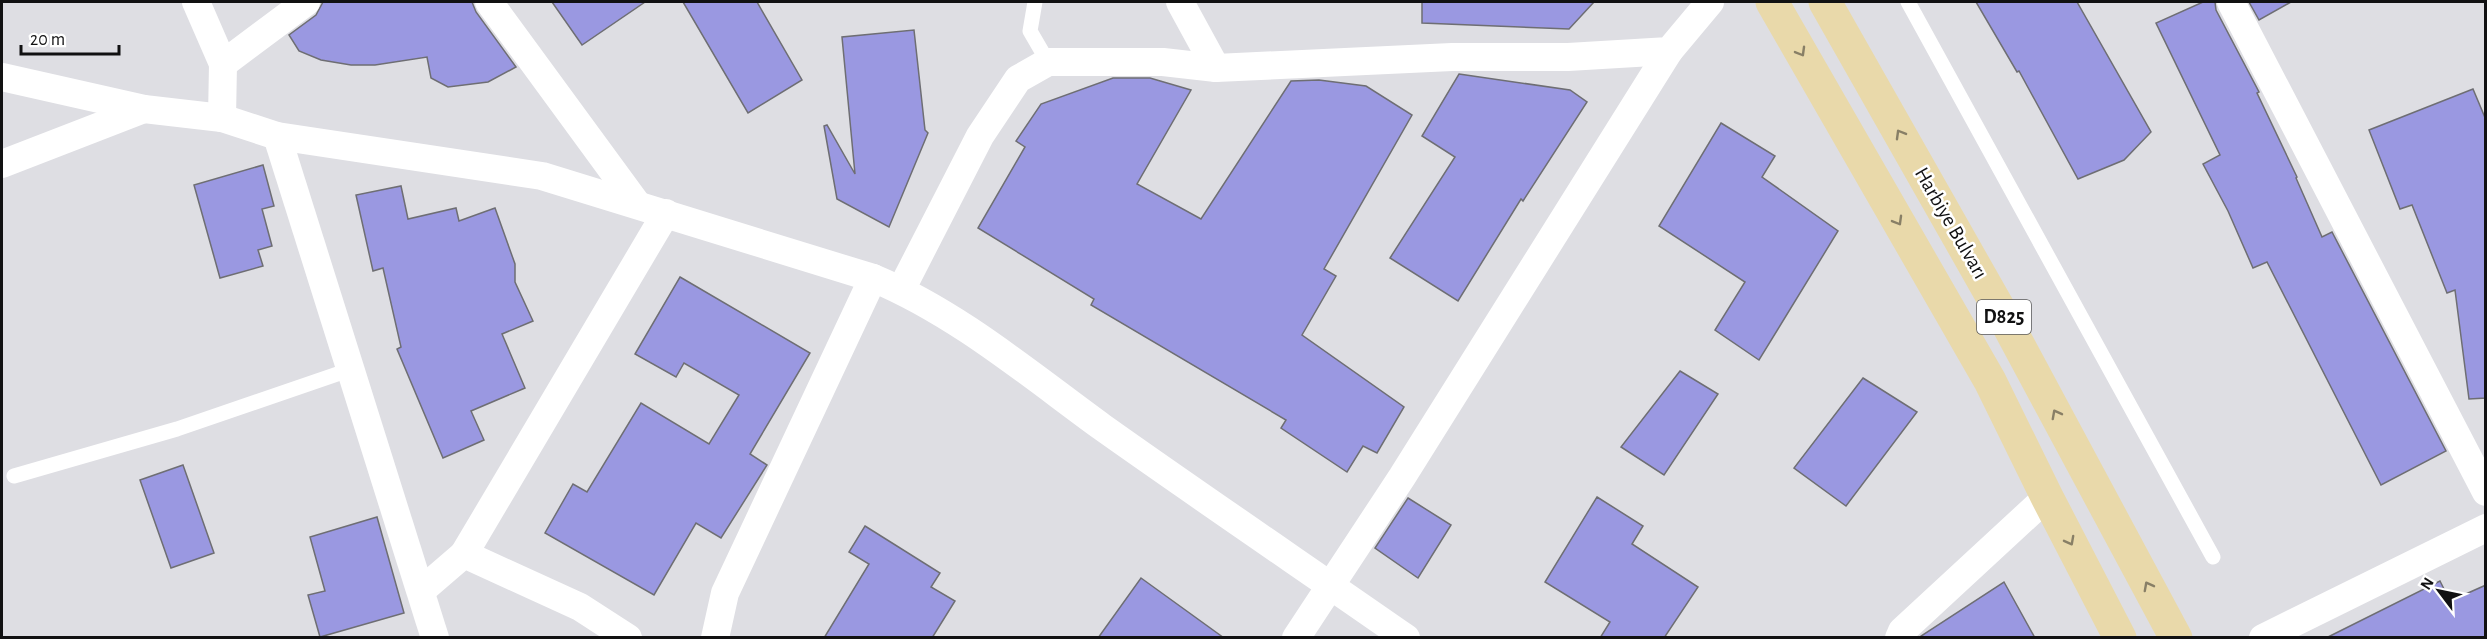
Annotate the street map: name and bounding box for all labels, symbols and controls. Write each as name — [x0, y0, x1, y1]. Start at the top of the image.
scale bar — [21, 18, 118, 56]
text: 20 m — [30, 31, 65, 49]
one-way arrow — [1794, 46, 1805, 56]
one-way arrow — [1896, 129, 1907, 140]
street label: Harbiye Bulvarı — [1911, 164, 1991, 282]
one-way arrow — [1891, 215, 1902, 225]
road number: D825 — [1977, 300, 2031, 334]
one-way arrow — [2052, 410, 2063, 420]
one-way arrow — [2063, 535, 2074, 545]
north arrow — [2409, 561, 2469, 621]
text: N — [2417, 575, 2437, 593]
one-way arrow — [2144, 582, 2155, 592]

